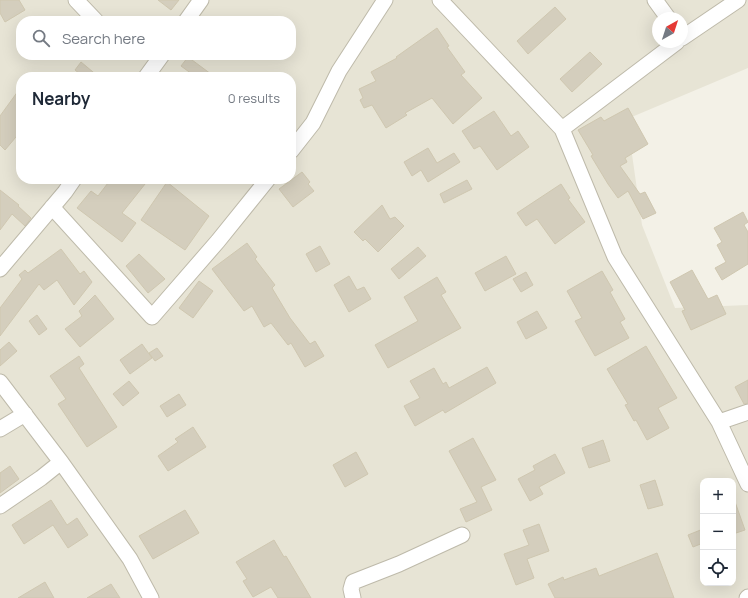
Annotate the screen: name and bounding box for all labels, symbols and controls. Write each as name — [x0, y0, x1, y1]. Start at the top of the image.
north arrow — [652, 12, 688, 48]
search box — [16, 16, 296, 60]
icon: search — [30, 27, 52, 49]
text: Search here — [62, 28, 145, 49]
text: Nearby — [32, 87, 90, 110]
text: 0 results — [228, 89, 280, 107]
map controls — [700, 478, 736, 586]
button: + — [700, 478, 736, 514]
button: − — [700, 514, 736, 550]
button: locate — [700, 550, 736, 586]

